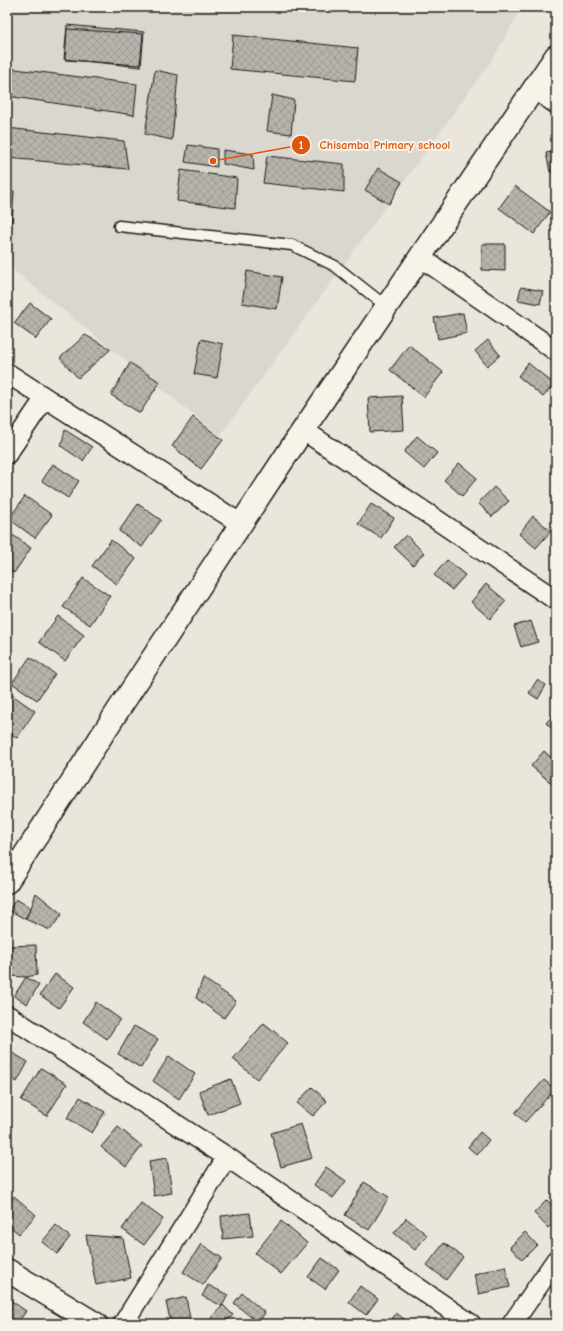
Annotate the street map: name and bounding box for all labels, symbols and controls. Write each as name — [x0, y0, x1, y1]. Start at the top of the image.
callout: Chisamba Primary school — [291, 133, 458, 157]
text: 1 — [299, 138, 304, 152]
text: Chisamba Primary school — [320, 138, 450, 152]

